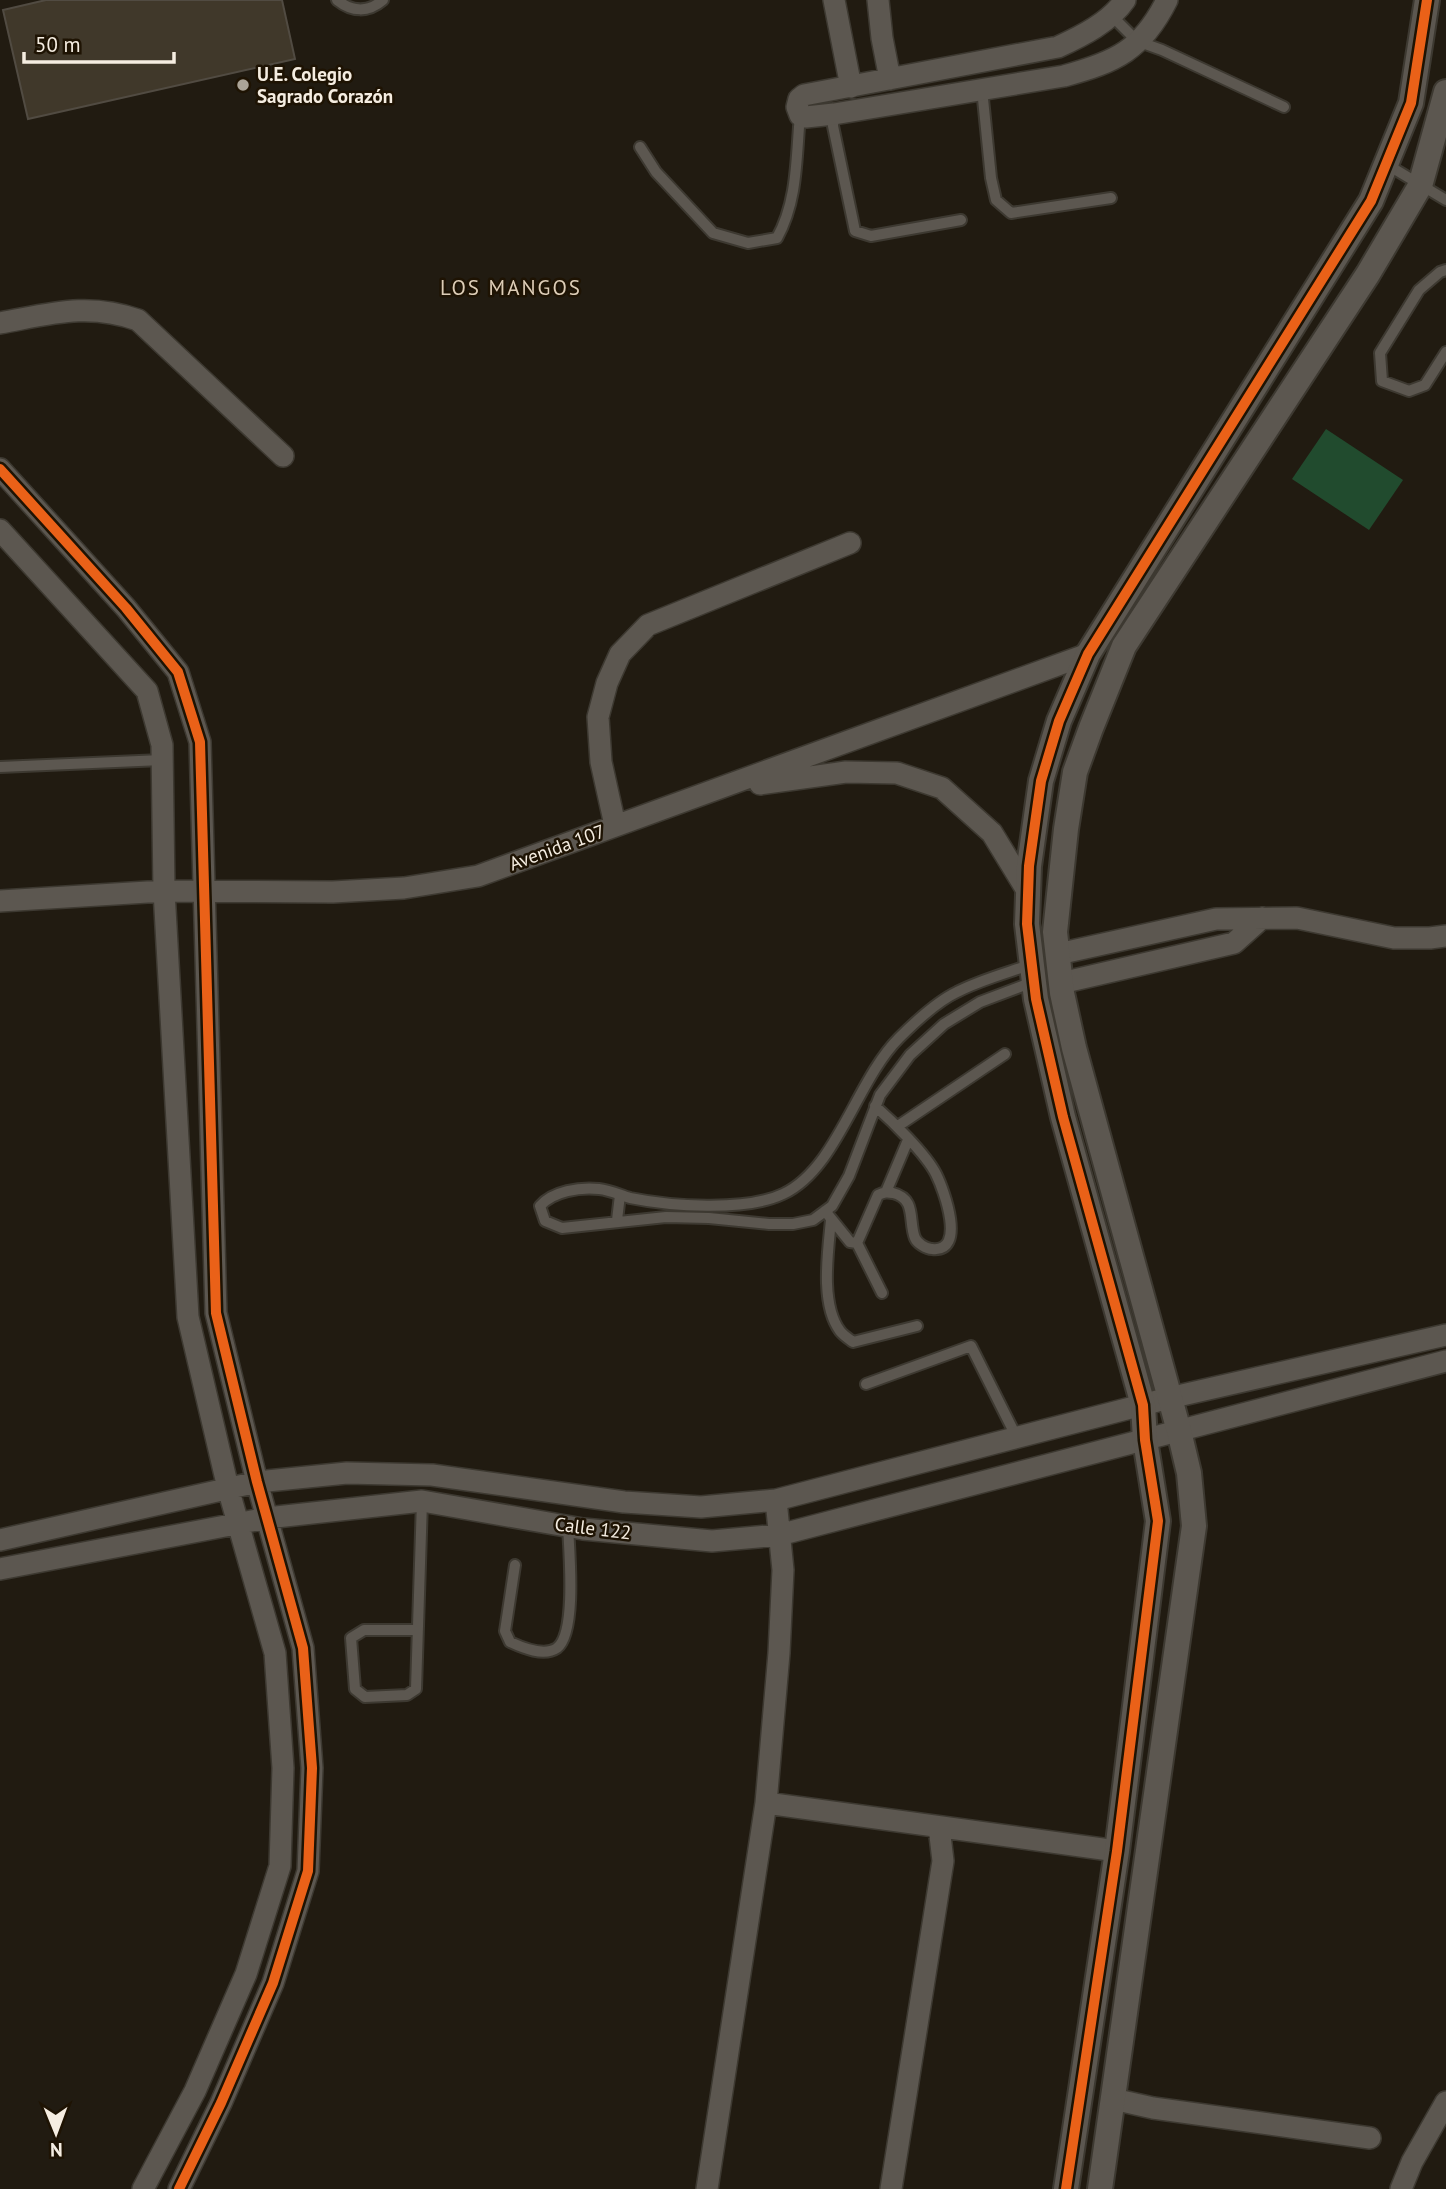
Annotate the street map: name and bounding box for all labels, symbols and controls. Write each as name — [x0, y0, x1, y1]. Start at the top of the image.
scale bar — [24, 21, 175, 65]
text: 50 m — [35, 31, 81, 58]
place label: U.E. Colegio Sagrado Corazón — [257, 62, 393, 108]
marker: U.E. Colegio Sagrado Corazón — [235, 77, 251, 93]
district label: LOS MANGOS — [440, 274, 582, 301]
street label: Avenida 107 — [506, 819, 608, 875]
street label: Calle 122 — [553, 1511, 633, 1545]
north arrow — [21, 2098, 91, 2168]
text: N — [50, 2138, 63, 2162]

